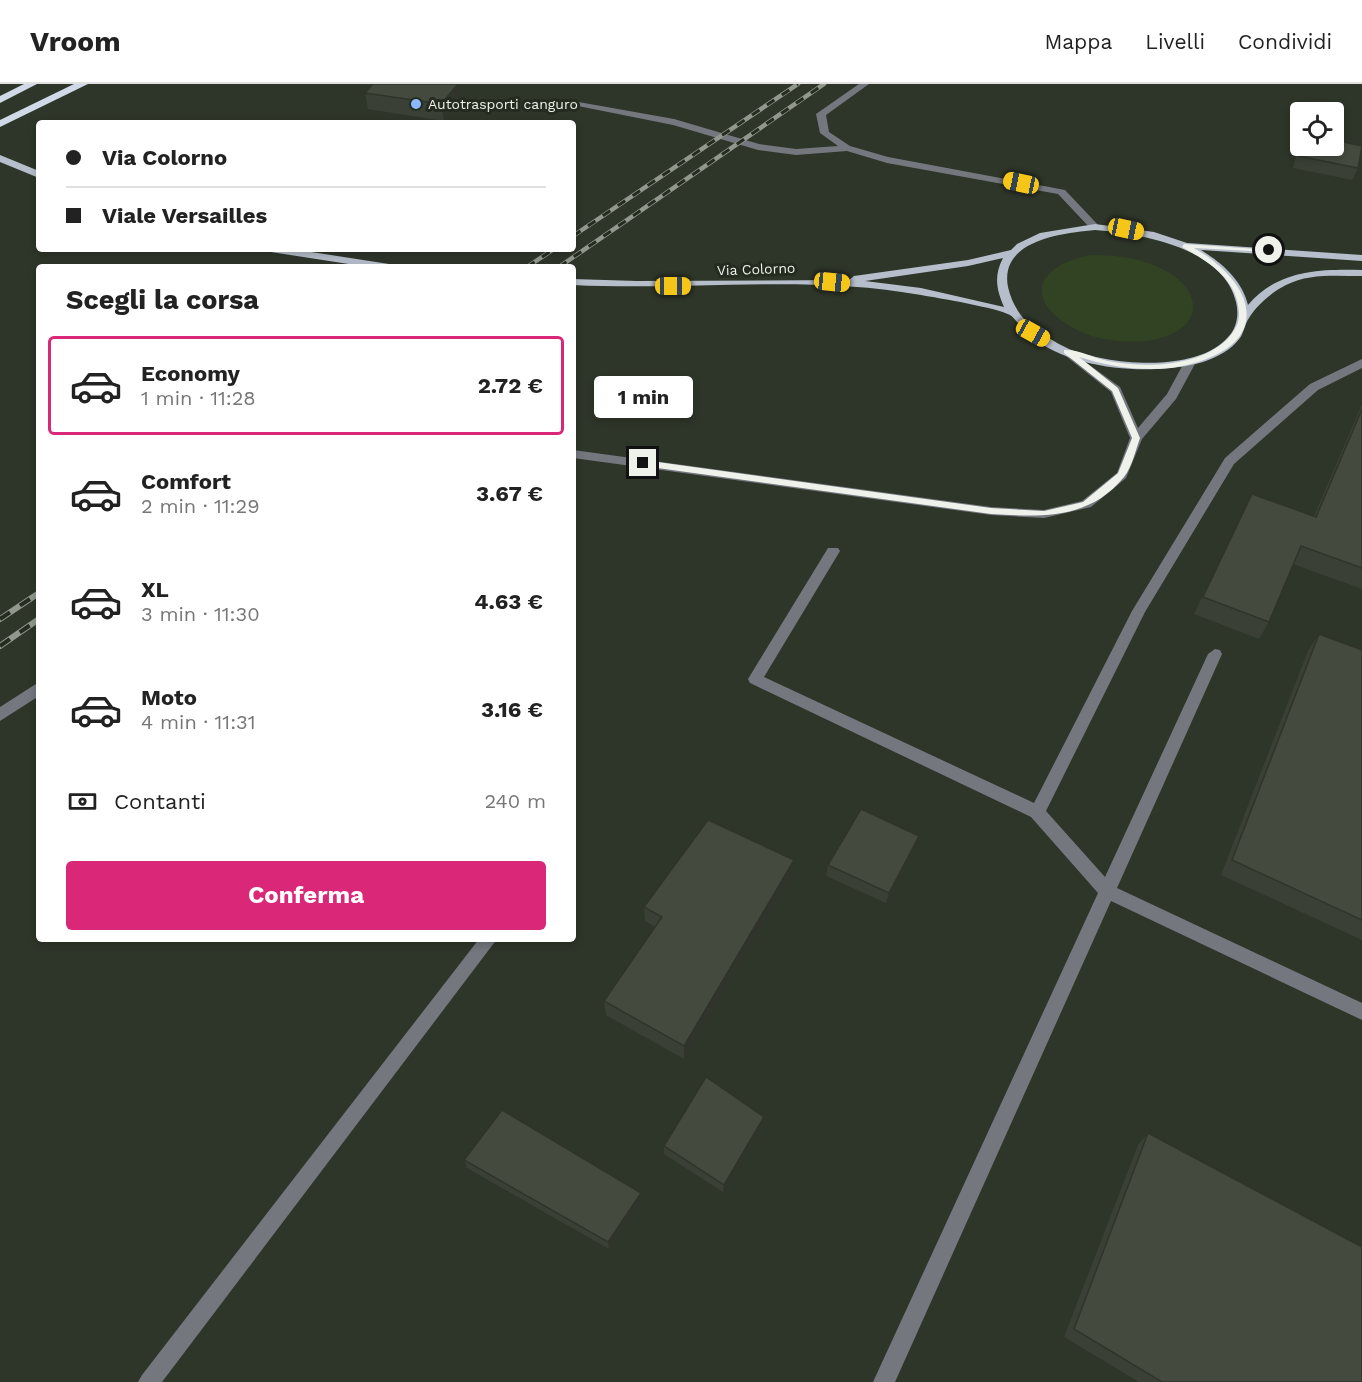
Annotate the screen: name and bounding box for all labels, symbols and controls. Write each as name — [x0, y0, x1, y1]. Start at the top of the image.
text: Vroom — [30, 25, 121, 58]
text: Mappa — [1044, 29, 1112, 54]
text: Livelli — [1145, 29, 1205, 54]
text: Condividi — [1238, 29, 1332, 54]
place label: Autotrasporti canguro — [428, 96, 578, 112]
marker: Autotrasporti canguro — [409, 97, 423, 111]
map controls — [1290, 102, 1344, 156]
button: locate — [1290, 102, 1344, 156]
text: Via Colorno — [102, 145, 227, 170]
car — [1002, 170, 1040, 196]
text: Viale Versailles — [102, 203, 267, 228]
car — [1107, 216, 1145, 242]
route start — [1255, 236, 1282, 263]
street label: Via Colorno — [716, 260, 796, 278]
car — [813, 271, 851, 293]
car — [655, 277, 691, 295]
text: Scegli la corsa — [66, 284, 259, 316]
car — [1013, 316, 1053, 350]
icon: car — [69, 359, 123, 413]
text: Economy — [141, 361, 240, 386]
text: 2.72 € — [478, 373, 543, 398]
callout: 1 min — [594, 376, 692, 418]
text: 1 min — [618, 385, 669, 409]
text: 1 min · 11:28 — [141, 386, 256, 410]
route end — [629, 449, 656, 476]
icon: car — [69, 467, 123, 521]
text: Comfort — [141, 469, 231, 494]
text: 3.67 € — [476, 481, 543, 506]
text: 2 min · 11:29 — [141, 494, 260, 518]
icon: car — [69, 575, 123, 629]
text: XL — [141, 577, 169, 602]
text: 4.63 € — [474, 589, 543, 614]
text: 3 min · 11:30 — [141, 602, 260, 626]
icon: car — [69, 683, 123, 737]
text: Moto — [141, 685, 197, 710]
text: 3.16 € — [481, 697, 543, 722]
text: 4 min · 11:31 — [141, 710, 256, 734]
icon: cash — [66, 785, 99, 818]
text: Contanti — [114, 789, 206, 814]
text: 240 m — [484, 789, 546, 813]
button: Conferma — [66, 861, 546, 930]

